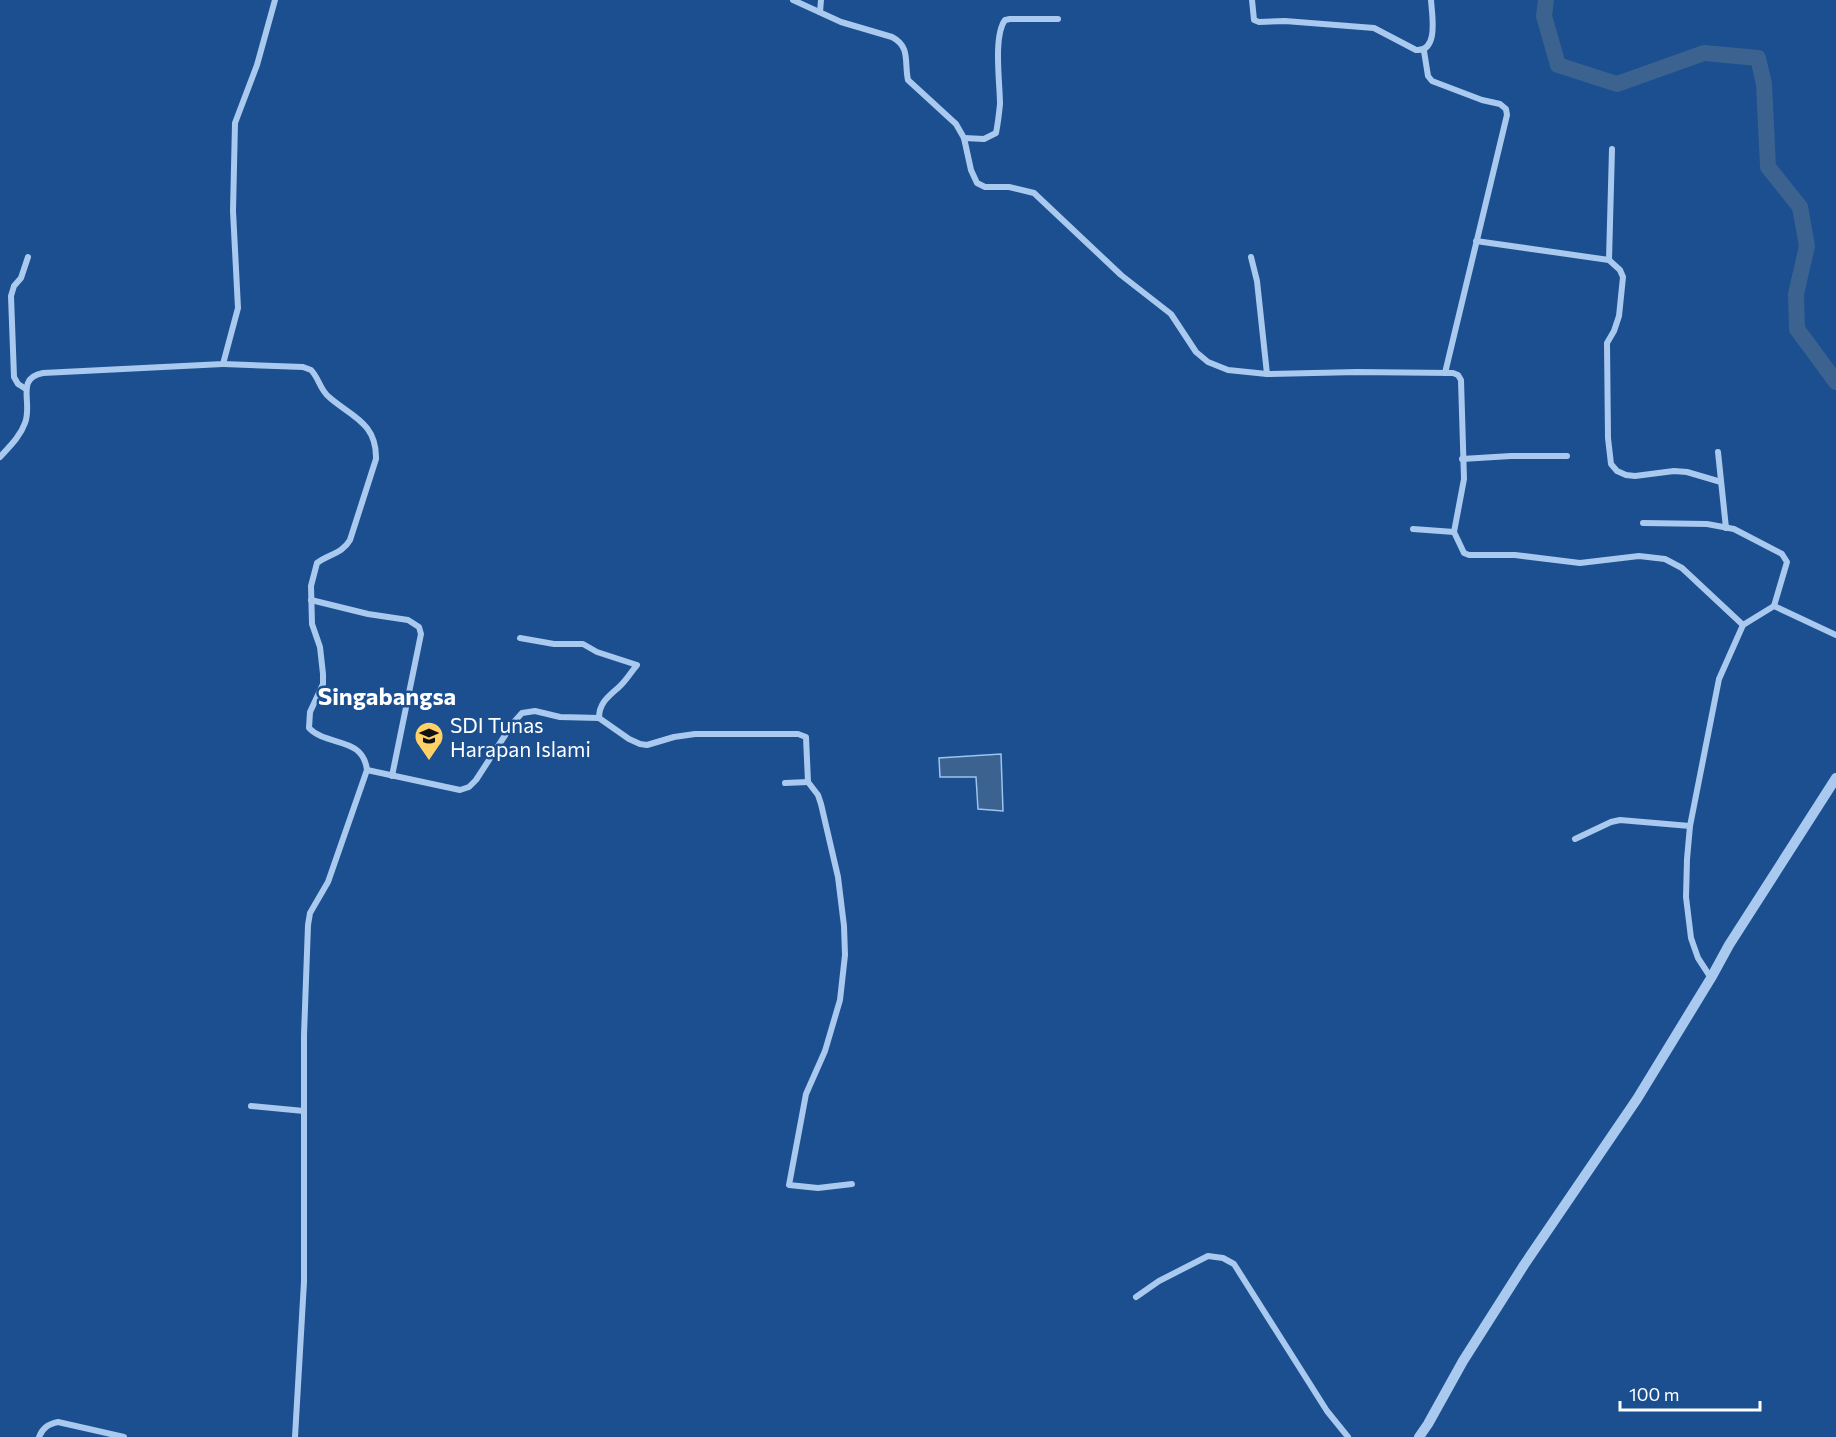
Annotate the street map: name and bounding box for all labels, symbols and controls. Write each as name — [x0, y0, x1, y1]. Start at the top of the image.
district label: Singabangsa — [318, 681, 456, 710]
place label: SDI Tunas Harapan Islami — [450, 712, 591, 761]
school or university icon: SDI Tunas Harapan Islami — [413, 720, 445, 762]
scale bar — [1620, 1374, 1760, 1412]
text: 100 m — [1629, 1383, 1679, 1405]

